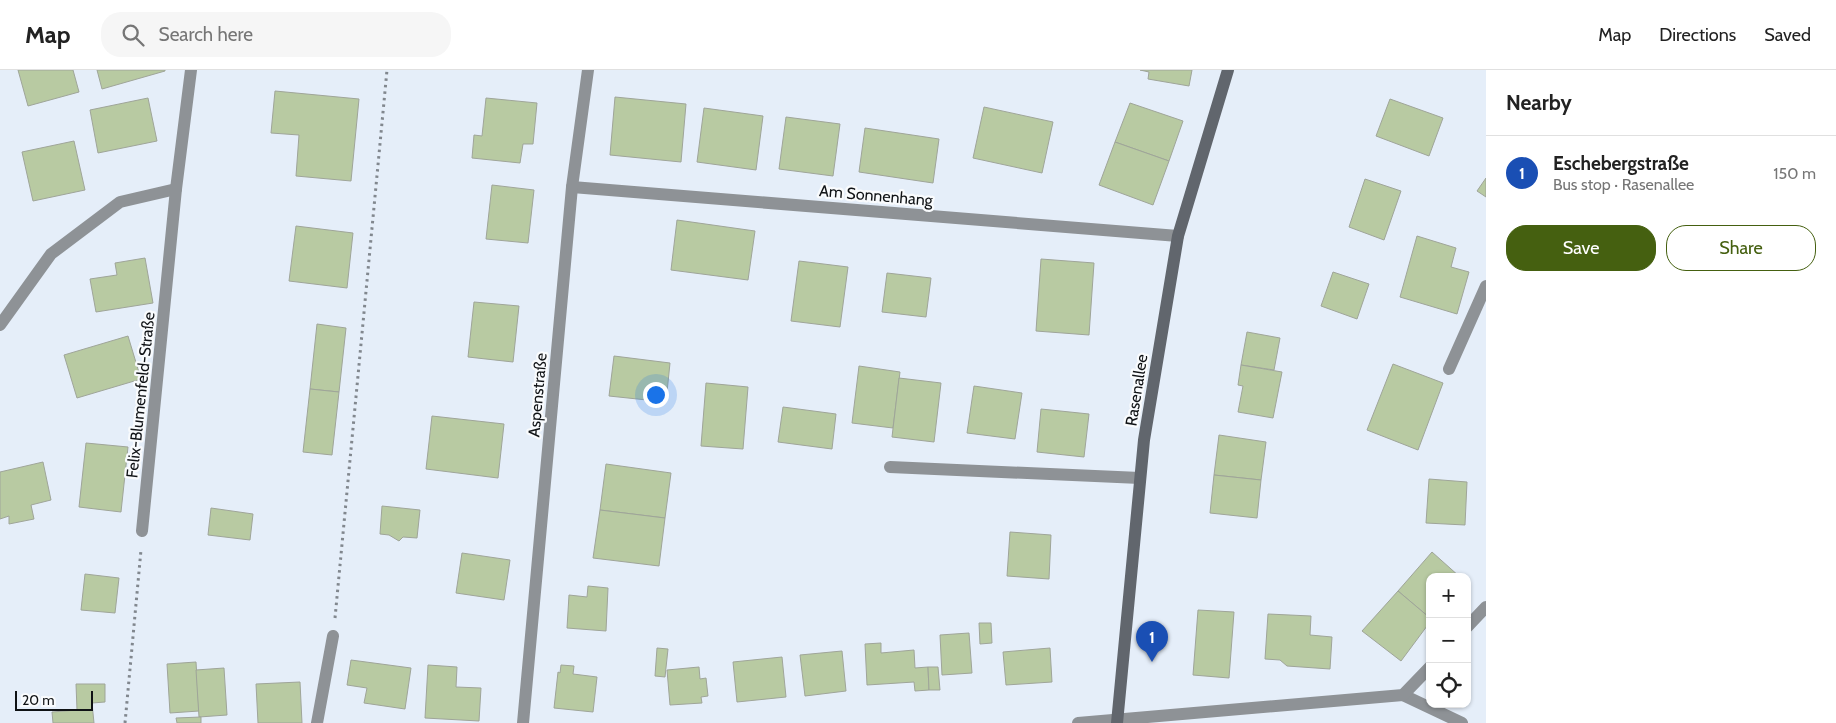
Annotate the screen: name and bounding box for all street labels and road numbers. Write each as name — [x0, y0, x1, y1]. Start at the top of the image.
street label: Am Sonnenhang — [818, 181, 935, 210]
street label: Felix-Blumenfeld-Straße — [122, 311, 159, 479]
street label: Aspenstraße — [524, 352, 551, 438]
street label: Rasenallee — [1121, 353, 1152, 427]

